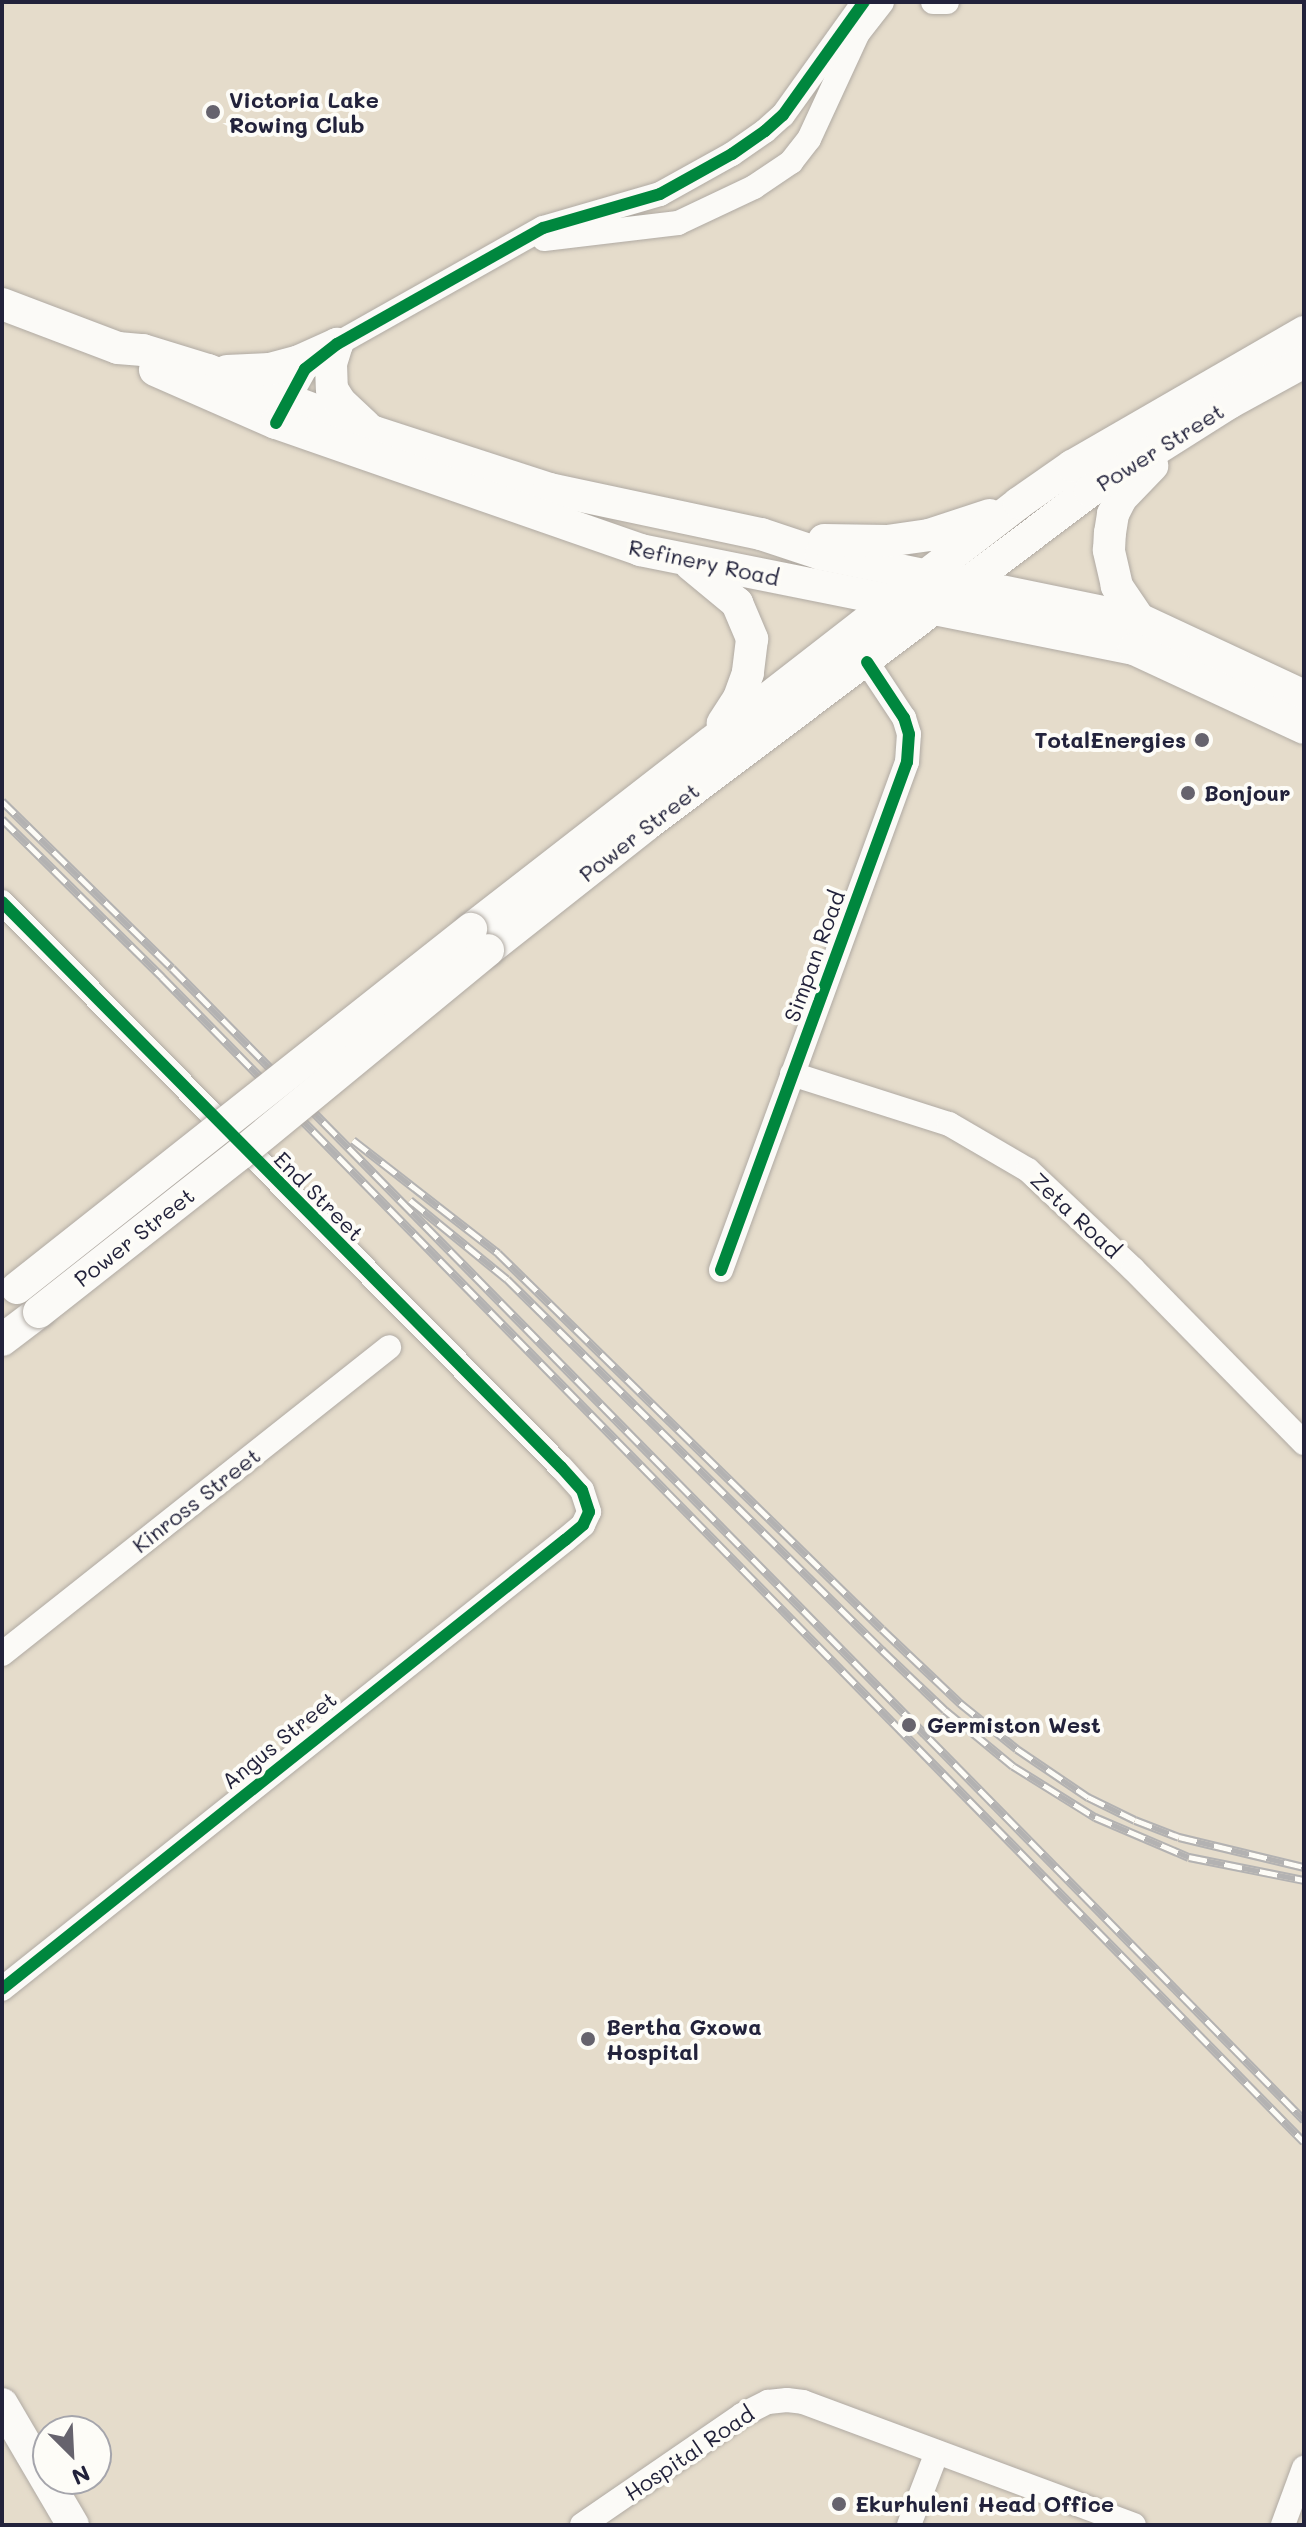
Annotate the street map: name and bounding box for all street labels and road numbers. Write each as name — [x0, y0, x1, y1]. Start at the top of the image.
street label: Power Street — [1091, 397, 1229, 497]
street label: Refinery Road — [626, 533, 782, 591]
street label: Power Street — [574, 777, 704, 887]
street label: Simpan Road — [778, 887, 850, 1025]
street label: End Street — [269, 1146, 369, 1246]
street label: Zeta Road — [1025, 1167, 1127, 1263]
street label: Power Street — [69, 1182, 199, 1292]
street label: Kinross Street — [127, 1442, 265, 1558]
street label: Angus Street — [216, 1686, 342, 1794]
street label: Hospital Road — [619, 2400, 759, 2506]

